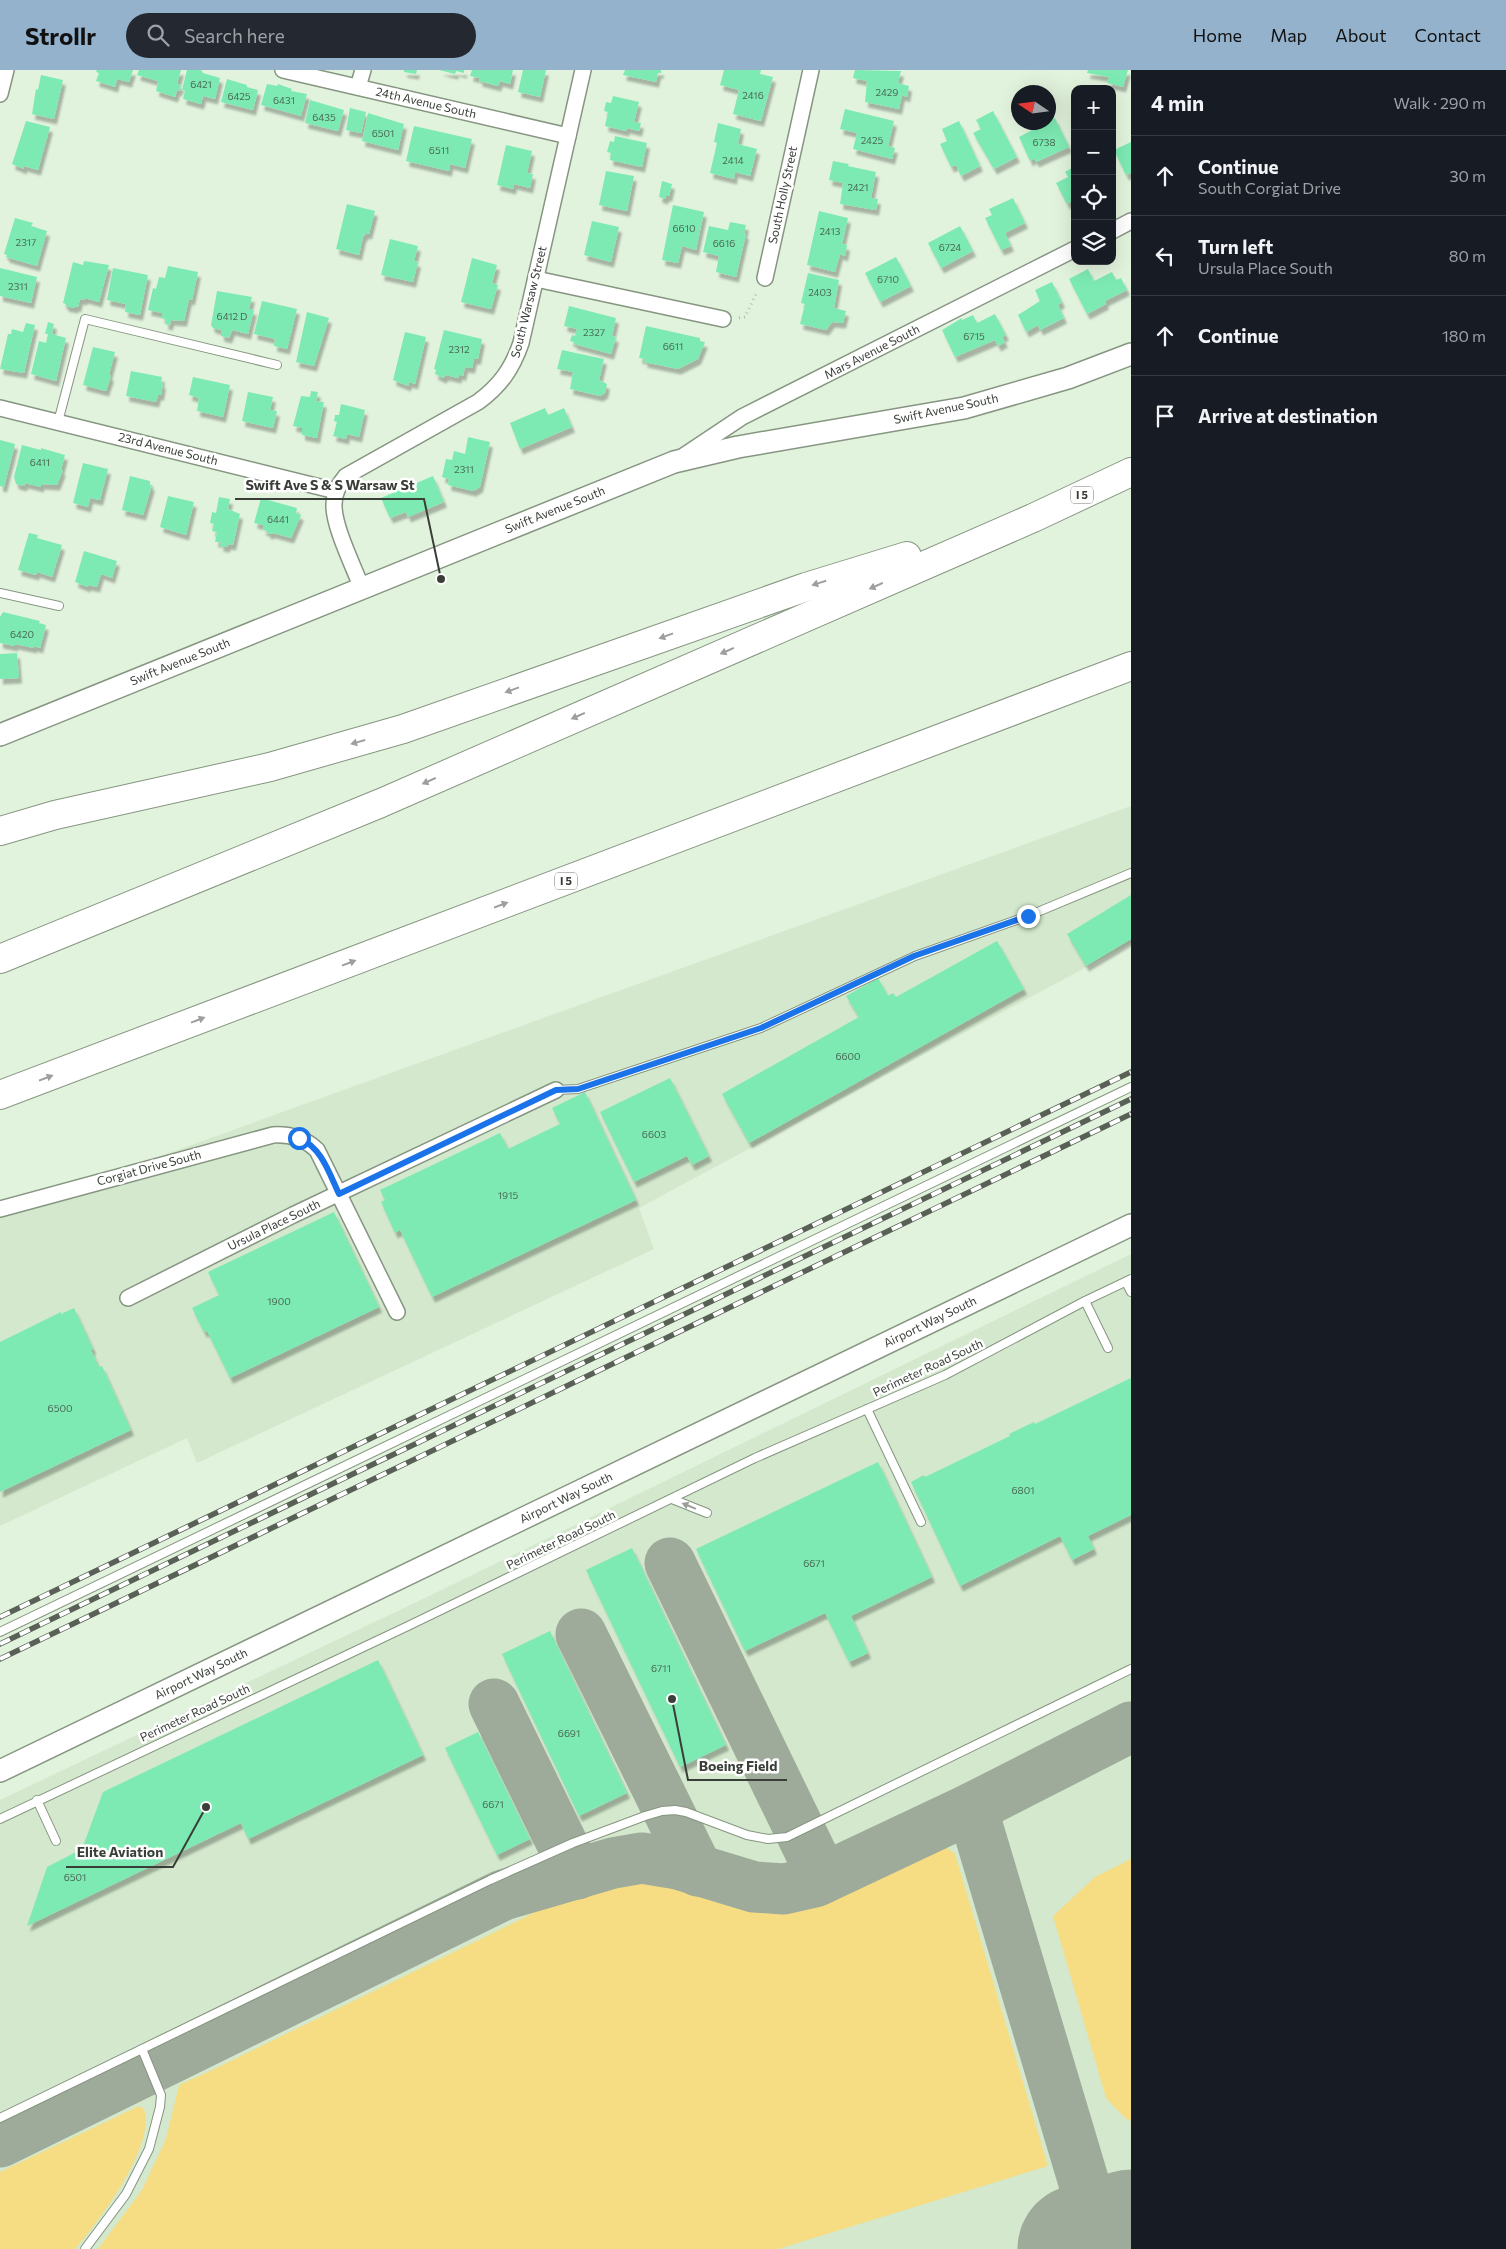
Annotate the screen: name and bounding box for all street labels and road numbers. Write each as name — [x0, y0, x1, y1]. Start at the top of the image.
street label: 24th Avenue South — [375, 84, 478, 120]
street label: South Holly Street — [765, 145, 799, 245]
street label: South Warsaw Street — [507, 244, 549, 359]
street label: Mars Avenue South — [822, 321, 922, 381]
street label: Swift Avenue South — [892, 390, 999, 426]
street label: 23rd Avenue South — [117, 429, 220, 467]
street label: Swift Avenue South — [503, 483, 607, 535]
road number: I 5 — [1071, 486, 1093, 504]
street label: Swift Avenue South — [128, 635, 232, 687]
road number: I 5 — [555, 872, 577, 889]
street label: Corgiat Drive South — [95, 1146, 202, 1188]
street label: Ursula Place South — [225, 1196, 322, 1253]
street label: Airport Way South — [881, 1293, 978, 1350]
street label: Perimeter Road South — [870, 1335, 985, 1399]
street label: Airport Way South — [517, 1469, 614, 1526]
street label: Perimeter Road South — [504, 1507, 617, 1572]
street label: Airport Way South — [152, 1645, 249, 1702]
street label: Perimeter Road South — [137, 1680, 252, 1744]

